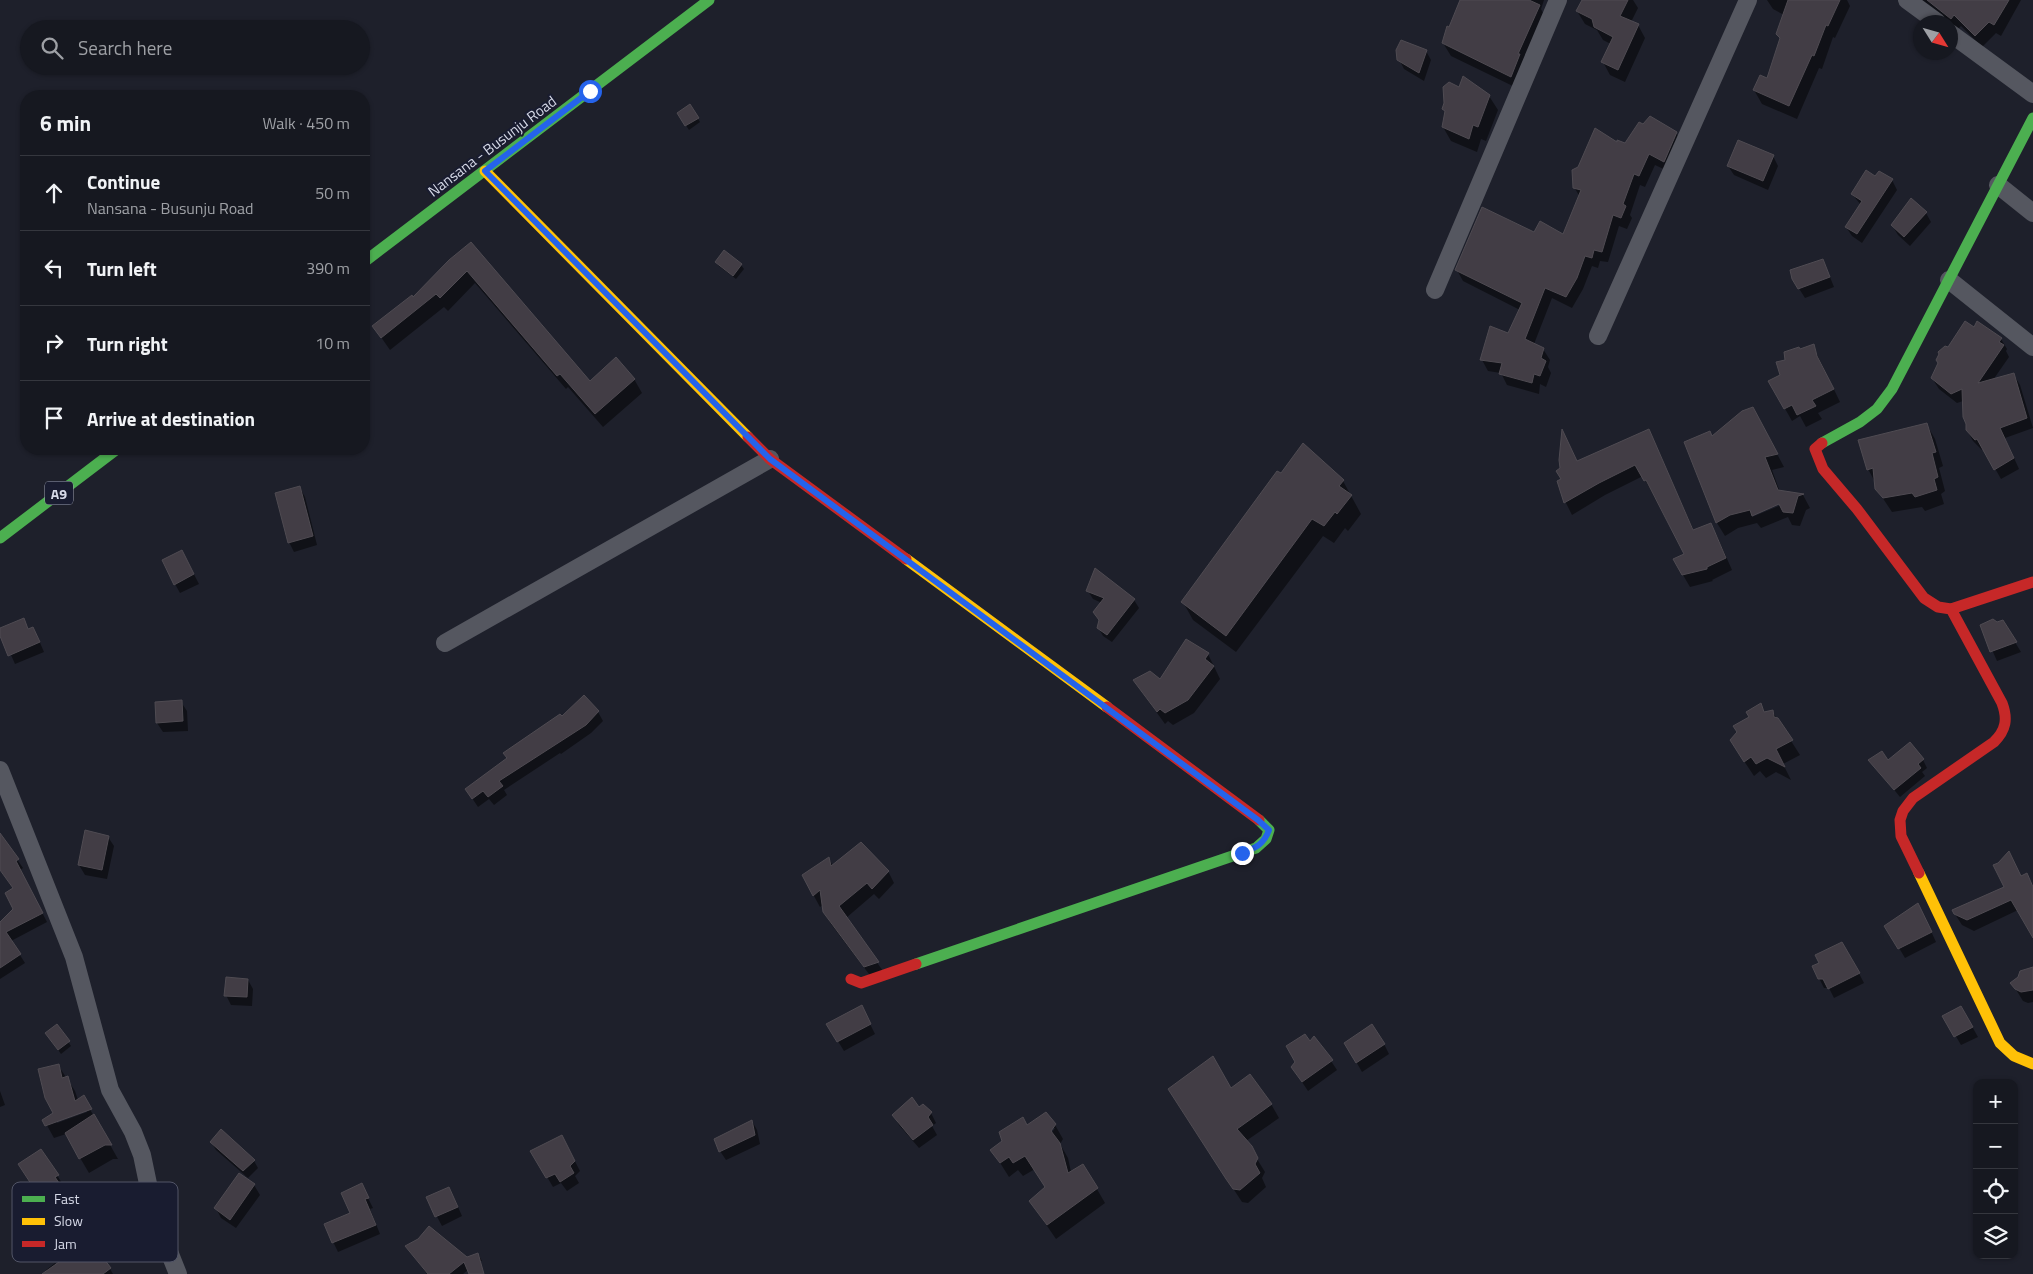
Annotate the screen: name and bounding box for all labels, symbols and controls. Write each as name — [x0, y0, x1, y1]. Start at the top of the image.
north arrow — [1913, 15, 1958, 60]
search box — [20, 20, 370, 75]
text: Search here — [78, 33, 172, 62]
icon: search — [38, 34, 66, 62]
route start — [579, 80, 602, 103]
street label: Nansana - Busunju Road — [423, 90, 561, 202]
text: 6 min — [40, 107, 91, 139]
text: Walk · 450 m — [262, 111, 350, 135]
text: Continue — [87, 167, 160, 196]
icon: ahead — [40, 179, 68, 207]
text: 50 m — [315, 181, 350, 205]
text: Nansana - Busunju Road — [87, 196, 254, 220]
icon: left — [40, 254, 68, 282]
text: Turn left — [87, 254, 157, 283]
text: 390 m — [306, 256, 350, 280]
icon: right — [40, 329, 68, 357]
text: Turn right — [87, 329, 168, 358]
text: 10 m — [315, 331, 350, 355]
icon: arrive — [40, 404, 68, 432]
text: Arrive at destination — [87, 404, 255, 433]
road number: A9 — [45, 482, 73, 504]
route end — [1231, 842, 1254, 865]
map controls — [1973, 1079, 2018, 1259]
button: + — [1973, 1079, 2018, 1124]
button: − — [1973, 1124, 2018, 1169]
button: locate — [1973, 1169, 2018, 1214]
legend — [12, 1182, 178, 1262]
text: Fast — [54, 1188, 79, 1209]
text: Slow — [54, 1210, 83, 1231]
button: layers — [1973, 1214, 2018, 1259]
text: Jam — [54, 1233, 77, 1254]

